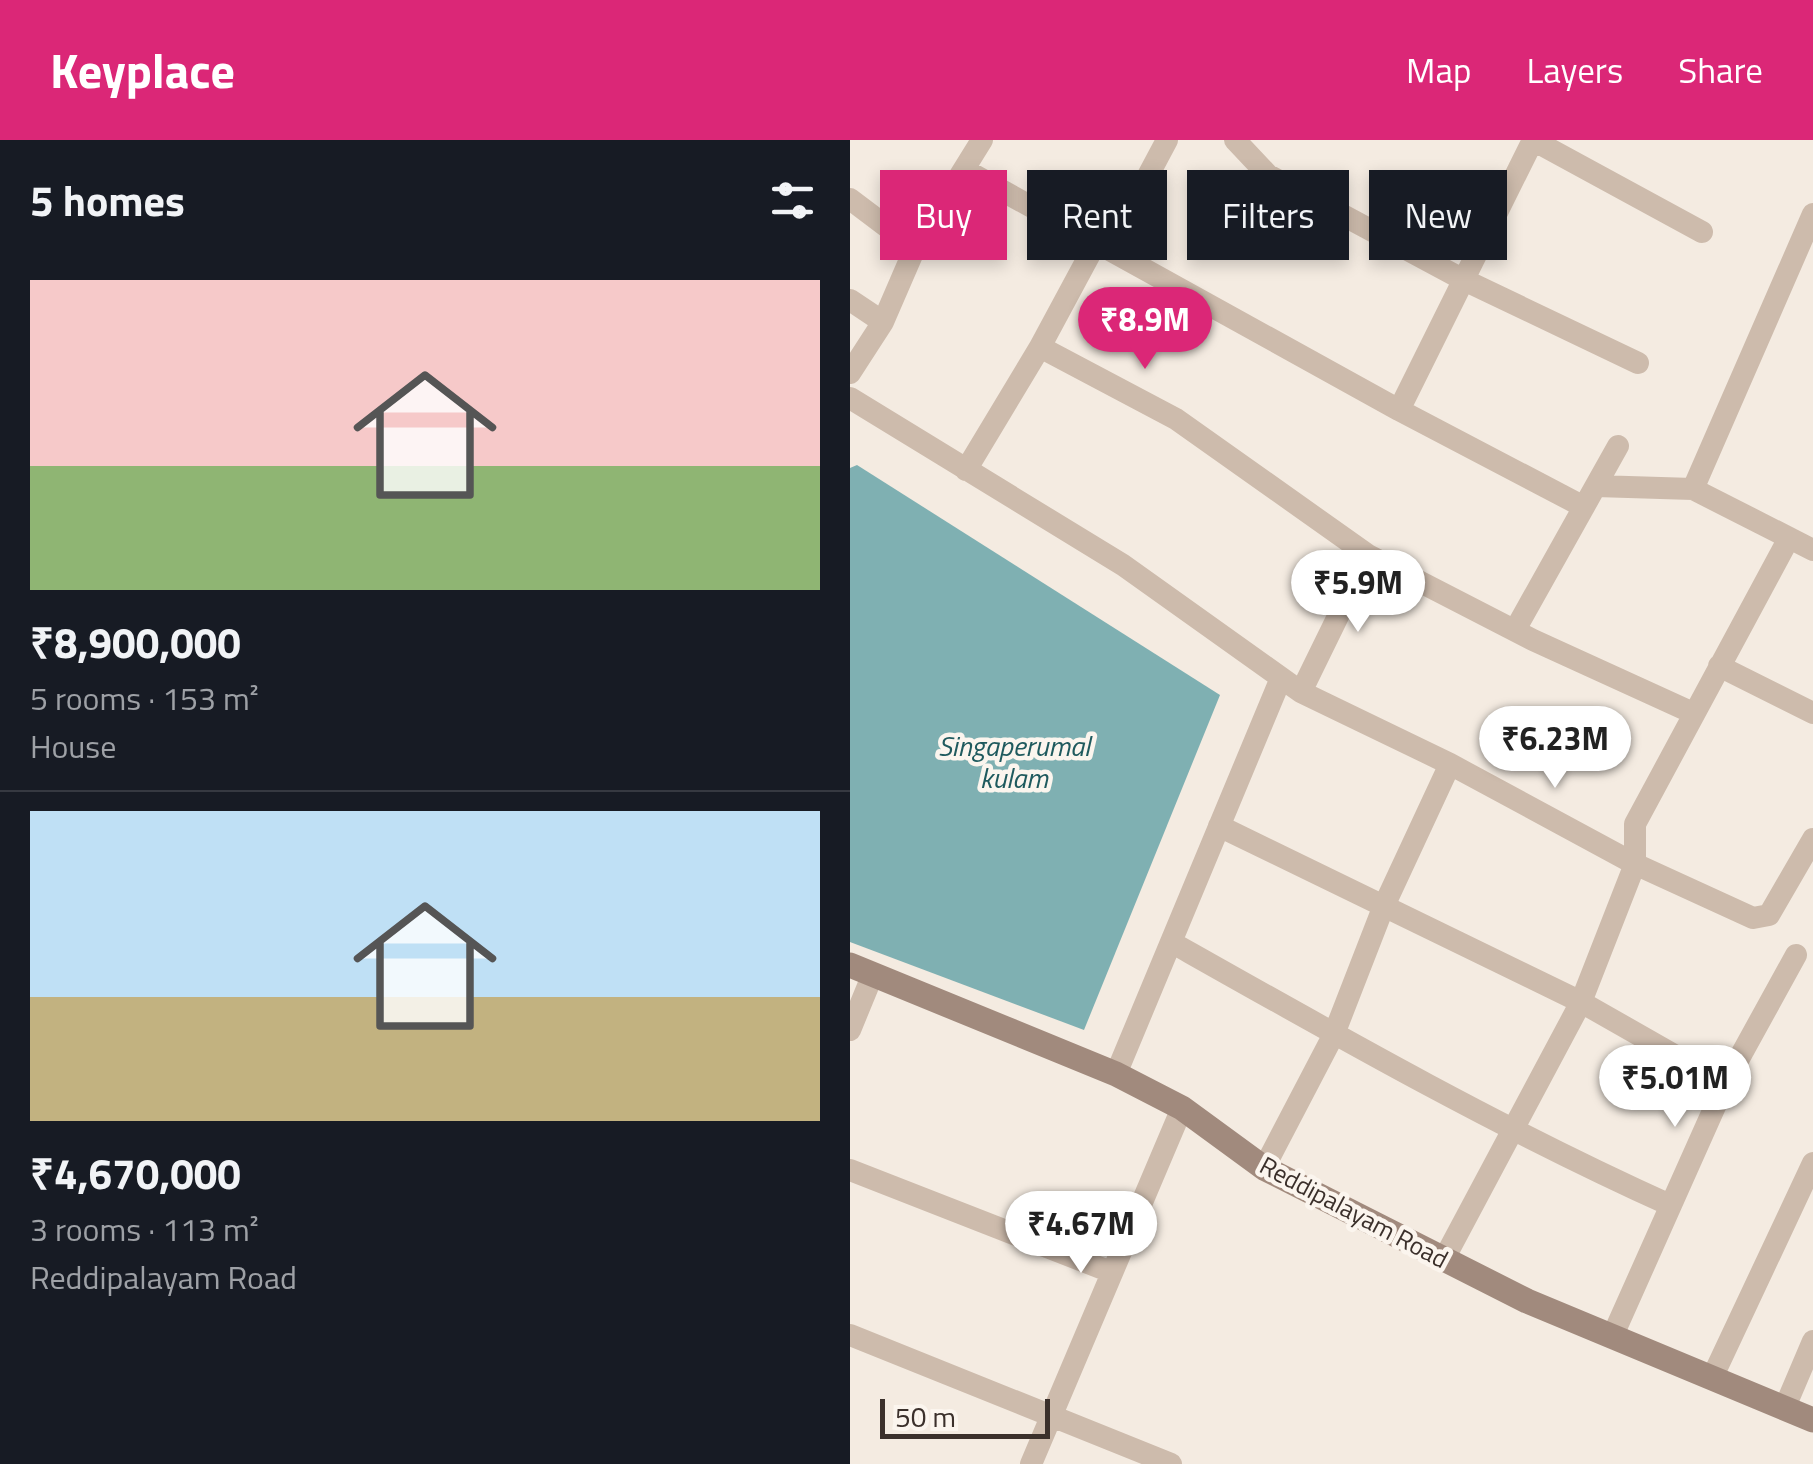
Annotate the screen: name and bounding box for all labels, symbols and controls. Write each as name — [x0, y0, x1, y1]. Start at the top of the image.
text: Keyplace — [50, 34, 235, 107]
text: Map — [1406, 43, 1471, 97]
text: Layers — [1526, 43, 1623, 97]
text: Share — [1678, 43, 1763, 97]
text: 5 homes — [30, 168, 185, 232]
chip: Buy — [880, 170, 1007, 260]
chip: Rent — [1027, 170, 1167, 260]
chip: Filters — [1187, 170, 1349, 260]
chip: New — [1369, 170, 1507, 260]
icon: filters — [765, 173, 820, 228]
pin: ₹8.9M — [1075, 287, 1215, 372]
text: ₹8.9M — [1100, 295, 1190, 343]
icon: home — [335, 345, 515, 525]
pin: ₹5.9M — [1288, 550, 1428, 635]
text: ₹5.9M — [1313, 558, 1403, 606]
text: ₹8,900,000 — [30, 610, 241, 674]
text: 5 rooms · 153 m² — [30, 674, 259, 722]
pin: ₹6.23M — [1474, 706, 1636, 791]
text: ₹6.23M — [1501, 714, 1609, 762]
text: House — [30, 722, 116, 770]
water label: Singaperumal kulam — [938, 724, 1093, 799]
icon: home — [335, 876, 515, 1056]
pin: ₹5.01M — [1594, 1045, 1756, 1130]
text: ₹5.01M — [1621, 1053, 1729, 1101]
text: ₹4,670,000 — [30, 1141, 241, 1205]
street label: Reddipalayam Road — [1253, 1146, 1455, 1278]
pin: ₹4.67M — [1000, 1191, 1162, 1276]
text: ₹4.67M — [1027, 1199, 1135, 1247]
text: 3 rooms · 113 m² — [30, 1205, 259, 1253]
text: Reddipalayam Road — [30, 1253, 297, 1301]
scale bar — [880, 1394, 1050, 1438]
text: 50 m — [895, 1395, 956, 1438]

